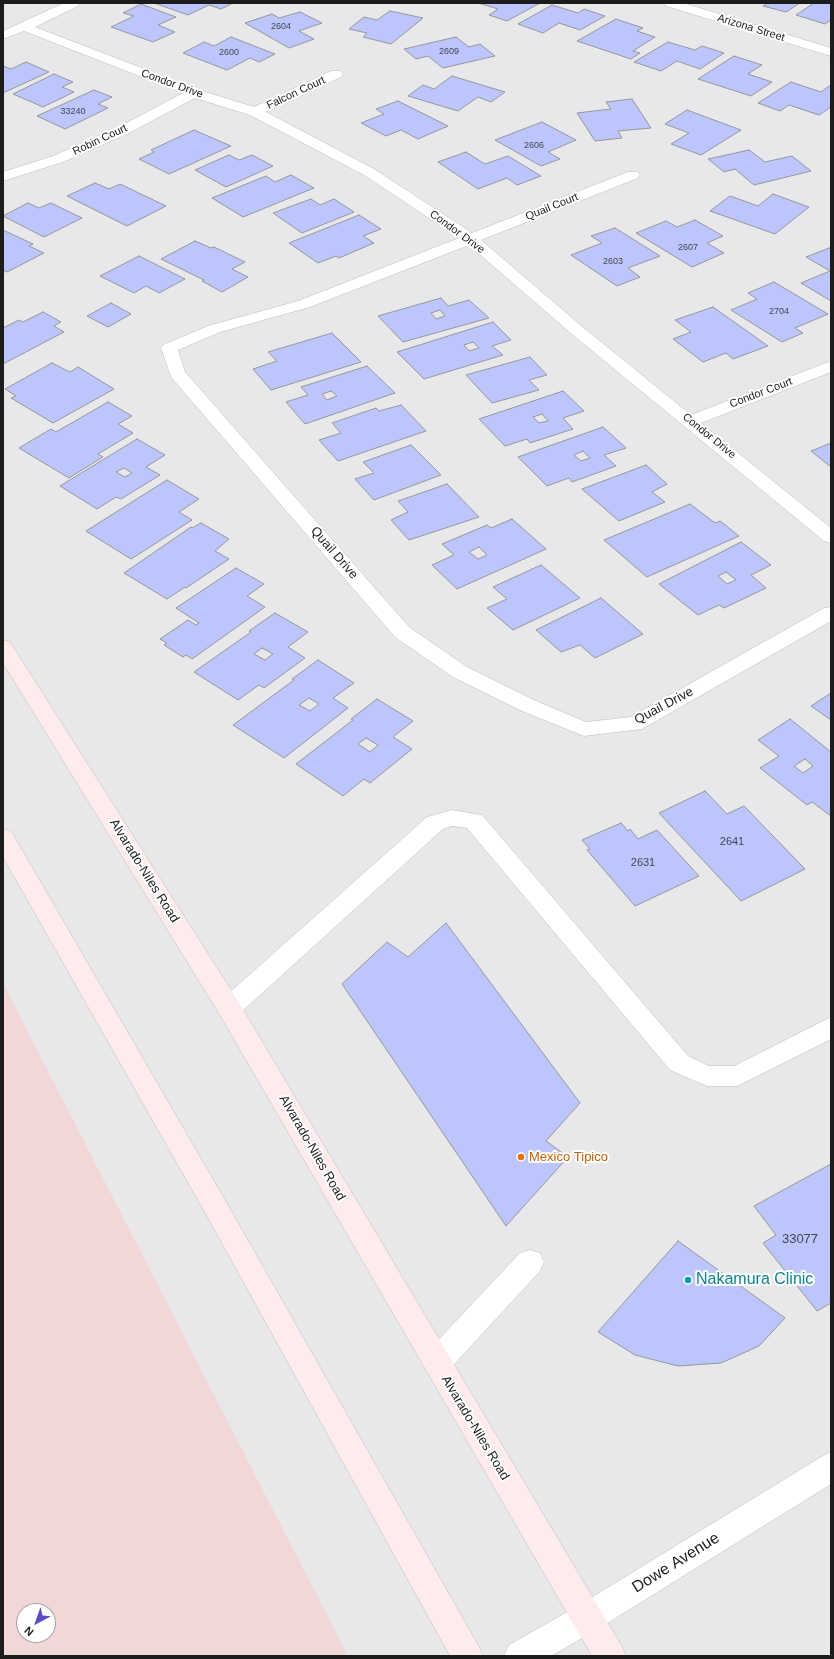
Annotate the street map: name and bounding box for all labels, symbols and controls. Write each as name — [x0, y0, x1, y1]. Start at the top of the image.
street label: Arizona Street — [716, 11, 786, 45]
house number: 2604 — [271, 22, 291, 32]
house number: 2609 — [439, 47, 459, 57]
house number: 2600 — [219, 48, 239, 58]
street label: Condor Drive — [139, 67, 205, 101]
street label: Falcon Court — [265, 74, 327, 112]
house number: 33240 — [60, 107, 86, 117]
street label: Robin Court — [71, 122, 129, 158]
house number: 2606 — [524, 141, 544, 151]
street label: Quail Court — [524, 190, 580, 224]
street label: Condor Drive — [427, 208, 487, 256]
house number: 2607 — [678, 243, 698, 253]
house number: 2603 — [603, 257, 623, 267]
house number: 2704 — [769, 307, 789, 317]
street label: Condor Court — [728, 375, 794, 411]
street label: Condor Drive — [680, 410, 738, 462]
street label: Quail Drive — [307, 524, 361, 582]
street label: Quail Drive — [632, 684, 696, 728]
street label: Alvarado-Niles Road — [106, 816, 182, 926]
house number: 2641 — [720, 835, 744, 849]
house number: 2631 — [631, 856, 655, 870]
street label: Alvarado-Niles Road — [275, 1092, 349, 1204]
place label: Mexico Tipico — [529, 1149, 608, 1165]
marker: Mexico Tipico — [516, 1152, 526, 1162]
house number: 33077 — [782, 1231, 818, 1247]
place label: Nakamura Clinic — [696, 1270, 813, 1290]
marker: Nakamura Clinic — [683, 1275, 693, 1285]
street label: Alvarado-Niles Road — [438, 1373, 512, 1483]
street label: Dowe Avenue — [629, 1529, 723, 1597]
north arrow — [16, 1603, 56, 1643]
text: N — [22, 1624, 36, 1638]

